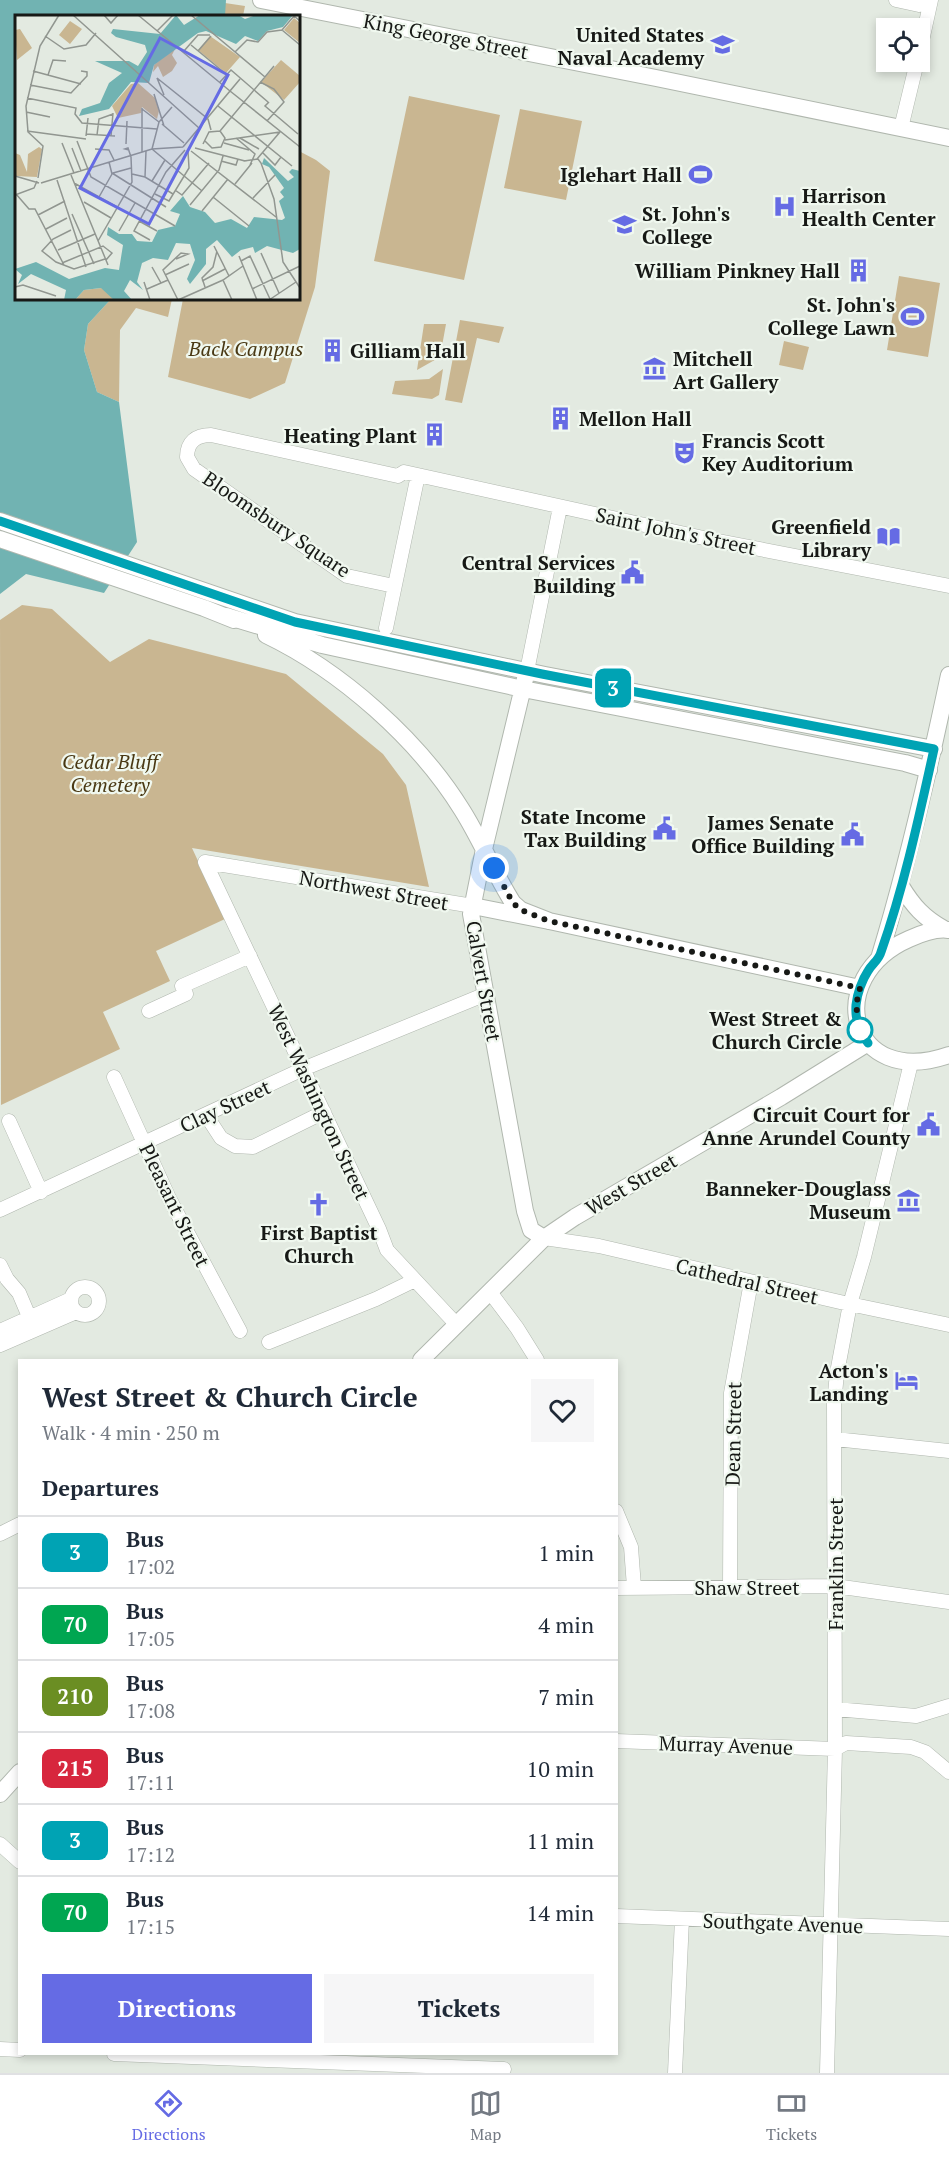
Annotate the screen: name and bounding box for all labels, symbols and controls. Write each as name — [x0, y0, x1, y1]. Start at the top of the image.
street label: King George Street — [361, 7, 531, 65]
inset map — [15, 15, 300, 300]
map controls — [876, 18, 930, 72]
button: locate — [876, 18, 930, 72]
place label: United States Naval Academy — [558, 21, 704, 71]
school or university icon: United States Naval Academy — [709, 32, 735, 58]
place label: Iglehart Hall — [560, 161, 682, 188]
sports icon: Iglehart Hall — [687, 161, 713, 187]
place label: Harrison Health Center — [802, 182, 936, 232]
hospital icon: Harrison Health Center — [771, 193, 797, 219]
place label: St. John's College — [642, 200, 730, 250]
school or university icon: St. John's College — [611, 211, 637, 237]
place label: William Pinkney Hall — [635, 257, 840, 284]
building icon: William Pinkney Hall — [845, 257, 871, 283]
place label: St. John's College Lawn — [768, 291, 895, 341]
sports icon: St. John's College Lawn — [900, 303, 926, 329]
park label: Back Campus — [188, 335, 303, 362]
building icon: Gilliam Hall — [319, 337, 345, 363]
place label: Gilliam Hall — [350, 337, 466, 364]
place label: Mitchell Art Gallery — [673, 345, 779, 395]
museum icon: Mitchell Art Gallery — [642, 356, 668, 382]
building icon: Mellon Hall — [548, 405, 574, 431]
place label: Mellon Hall — [579, 405, 692, 432]
place label: Heating Plant — [284, 422, 417, 449]
building icon: Heating Plant — [422, 422, 448, 448]
place label: Francis Scott Key Auditorium — [702, 427, 854, 477]
theatre icon: Francis Scott Key Auditorium — [671, 439, 697, 465]
street label: Bloomsbury Square — [198, 465, 356, 583]
street label: Saint John's Street — [593, 501, 759, 561]
place label: Greenfield Library — [771, 513, 871, 563]
library icon: Greenfield Library — [876, 524, 902, 550]
place label: Central Services Building — [462, 549, 616, 599]
public building icon: Central Services Building — [620, 560, 646, 586]
line badge: 3 — [594, 668, 632, 708]
text: 3 — [607, 674, 619, 702]
park label: Cedar Bluff Cemetery — [62, 748, 162, 798]
place label: State Income Tax Building — [521, 803, 647, 853]
place label: James Senate Office Building — [691, 809, 835, 859]
public building icon: State Income Tax Building — [651, 815, 677, 841]
public building icon: James Senate Office Building — [839, 821, 865, 847]
your location — [479, 853, 509, 883]
street label: Northwest Street — [297, 864, 451, 917]
street label: Calvert Street — [460, 918, 508, 1044]
street label: West Washington Street — [262, 1000, 377, 1205]
place label: West Street & Church Circle — [709, 1005, 842, 1055]
marker: West Street & Church Circle — [847, 1017, 873, 1043]
street label: Clay Street — [175, 1073, 275, 1139]
place label: Circuit Court for Anne Arundel County — [702, 1101, 910, 1151]
public building icon: Circuit Court for Anne Arundel County — [915, 1112, 941, 1138]
street label: Pleasant Street — [133, 1139, 217, 1272]
street label: West Street — [580, 1147, 682, 1221]
place label: Banneker-Douglass Museum — [706, 1175, 892, 1225]
museum icon: Banneker-Douglass Museum — [896, 1187, 922, 1213]
church icon: First Baptist Church — [306, 1191, 332, 1217]
place label: First Baptist Church — [261, 1219, 378, 1269]
street label: Cathedral Street — [673, 1252, 821, 1311]
place label: Acton's Landing — [810, 1357, 889, 1407]
hotel icon: Acton's Landing — [893, 1368, 919, 1394]
text: West Street & Church Circle — [42, 1378, 418, 1415]
button: heart — [531, 1379, 594, 1442]
street label: Dean Street — [719, 1381, 747, 1486]
text: Walk · 4 min · 250 m — [42, 1419, 220, 1446]
text: Departures — [42, 1473, 159, 1502]
street label: Franklin Street — [822, 1497, 849, 1631]
text: Bus — [126, 1524, 164, 1553]
text: 3 — [69, 1538, 81, 1566]
text: 1 min — [538, 1538, 594, 1567]
text: 17:02 — [126, 1553, 175, 1580]
street label: Shaw Street — [694, 1574, 800, 1601]
text: Bus — [126, 1596, 164, 1625]
text: 70 — [63, 1610, 87, 1638]
text: 4 min — [538, 1610, 594, 1639]
text: 17:05 — [126, 1625, 175, 1652]
text: Bus — [126, 1668, 164, 1697]
text: 210 — [57, 1682, 93, 1710]
text: 7 min — [538, 1682, 594, 1711]
text: 17:08 — [126, 1697, 175, 1724]
street label: Murray Avenue — [658, 1729, 794, 1761]
text: Bus — [126, 1740, 164, 1769]
text: 215 — [57, 1754, 93, 1782]
text: 10 min — [527, 1754, 594, 1783]
text: 17:11 — [126, 1769, 175, 1796]
text: Bus — [126, 1812, 164, 1841]
text: 3 — [69, 1826, 81, 1854]
text: 11 min — [527, 1826, 594, 1855]
text: 17:12 — [126, 1841, 175, 1868]
text: Bus — [126, 1884, 164, 1913]
text: 70 — [63, 1898, 87, 1926]
text: 14 min — [527, 1898, 594, 1927]
street label: Southgate Avenue — [702, 1907, 864, 1939]
text: 17:15 — [126, 1913, 175, 1940]
button: Directions — [42, 1974, 312, 2043]
button: Tickets — [324, 1974, 594, 2043]
tab: Directions — [132, 2087, 206, 2145]
tab: Map — [469, 2087, 502, 2145]
tab: Tickets — [766, 2087, 817, 2145]

